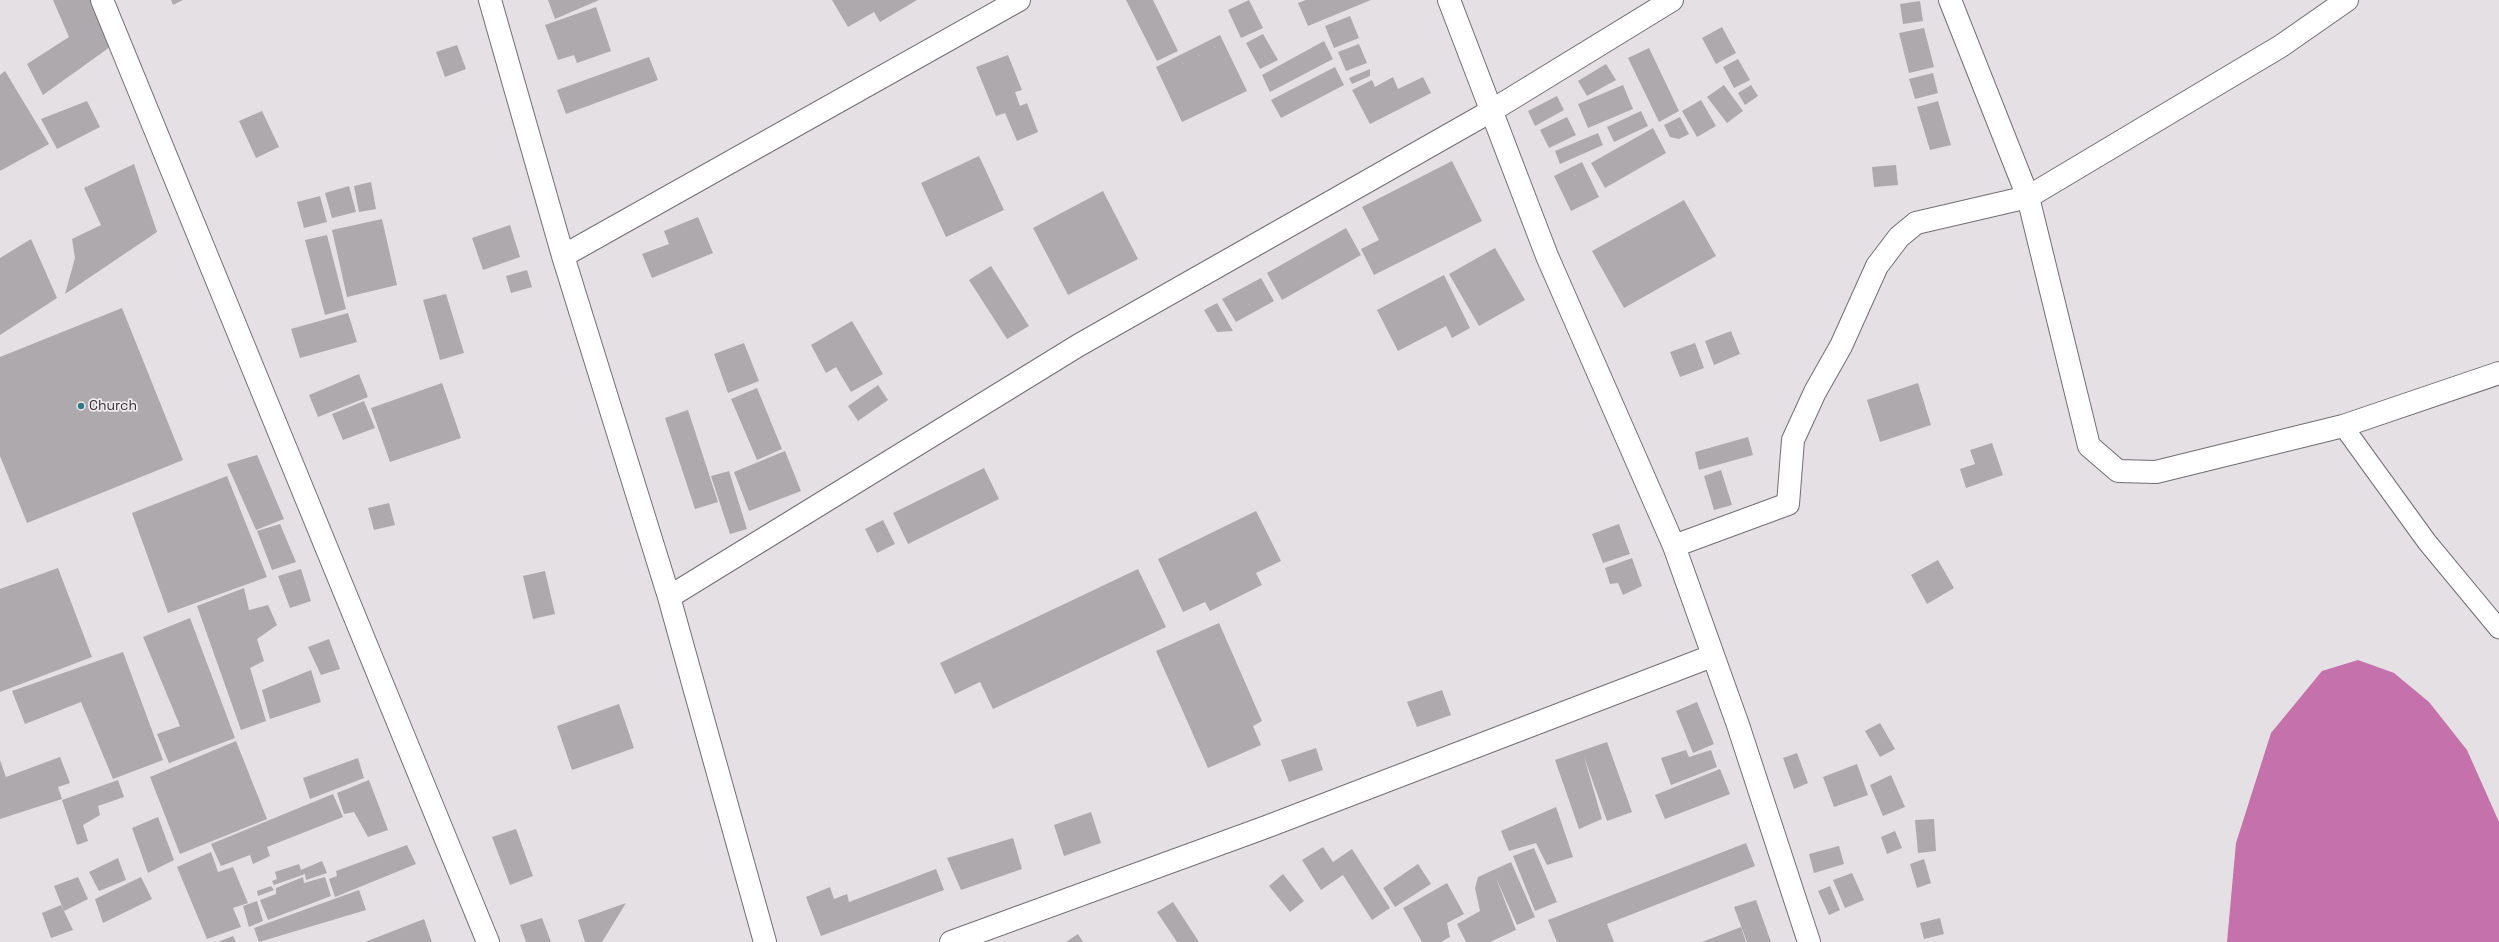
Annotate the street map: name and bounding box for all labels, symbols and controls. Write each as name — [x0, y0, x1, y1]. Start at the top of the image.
place label: Church — [89, 398, 137, 414]
marker: Church — [76, 401, 86, 411]

